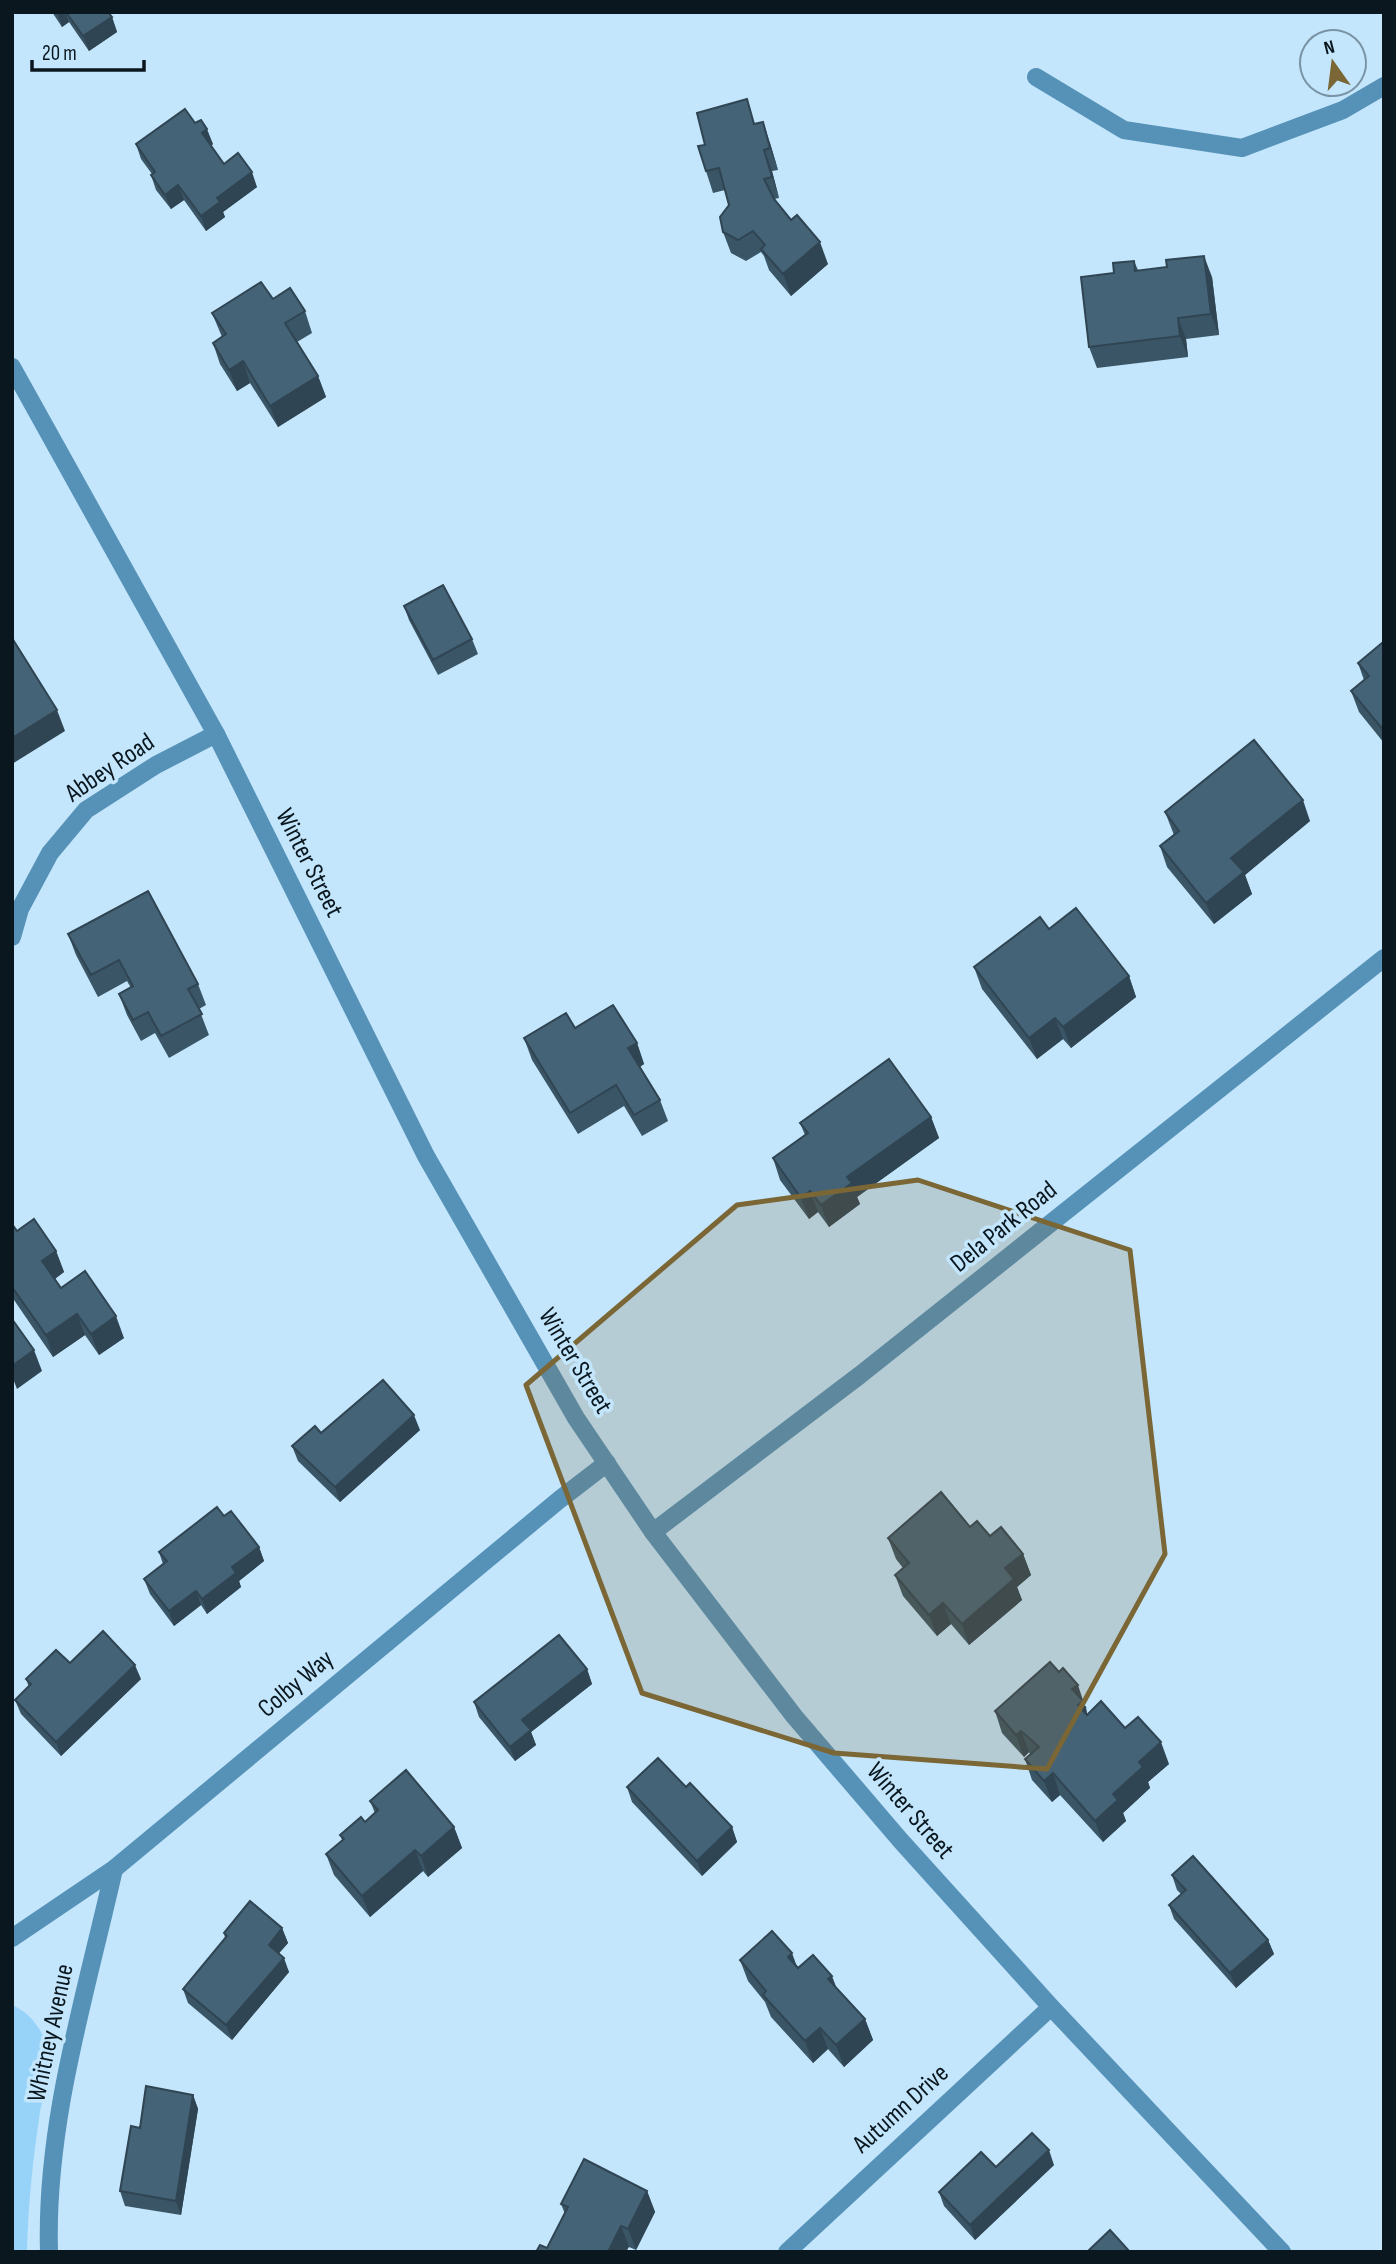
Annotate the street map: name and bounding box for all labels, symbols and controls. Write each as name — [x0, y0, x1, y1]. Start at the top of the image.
scale bar — [32, 28, 144, 72]
north arrow — [1298, 28, 1368, 98]
text: N — [1322, 36, 1337, 60]
text: 20 m — [42, 41, 77, 66]
street label: Abbey Road — [59, 727, 160, 810]
street label: Winter Street — [268, 804, 350, 923]
street label: Dela Park Road — [945, 1175, 1063, 1279]
street label: Winter Street — [531, 1303, 619, 1419]
street label: Colby Way — [252, 1644, 340, 1724]
street label: Winter Street — [860, 1756, 960, 1866]
street label: Whitney Avenue — [21, 1961, 81, 2105]
street label: Autumn Drive — [846, 2058, 955, 2161]

